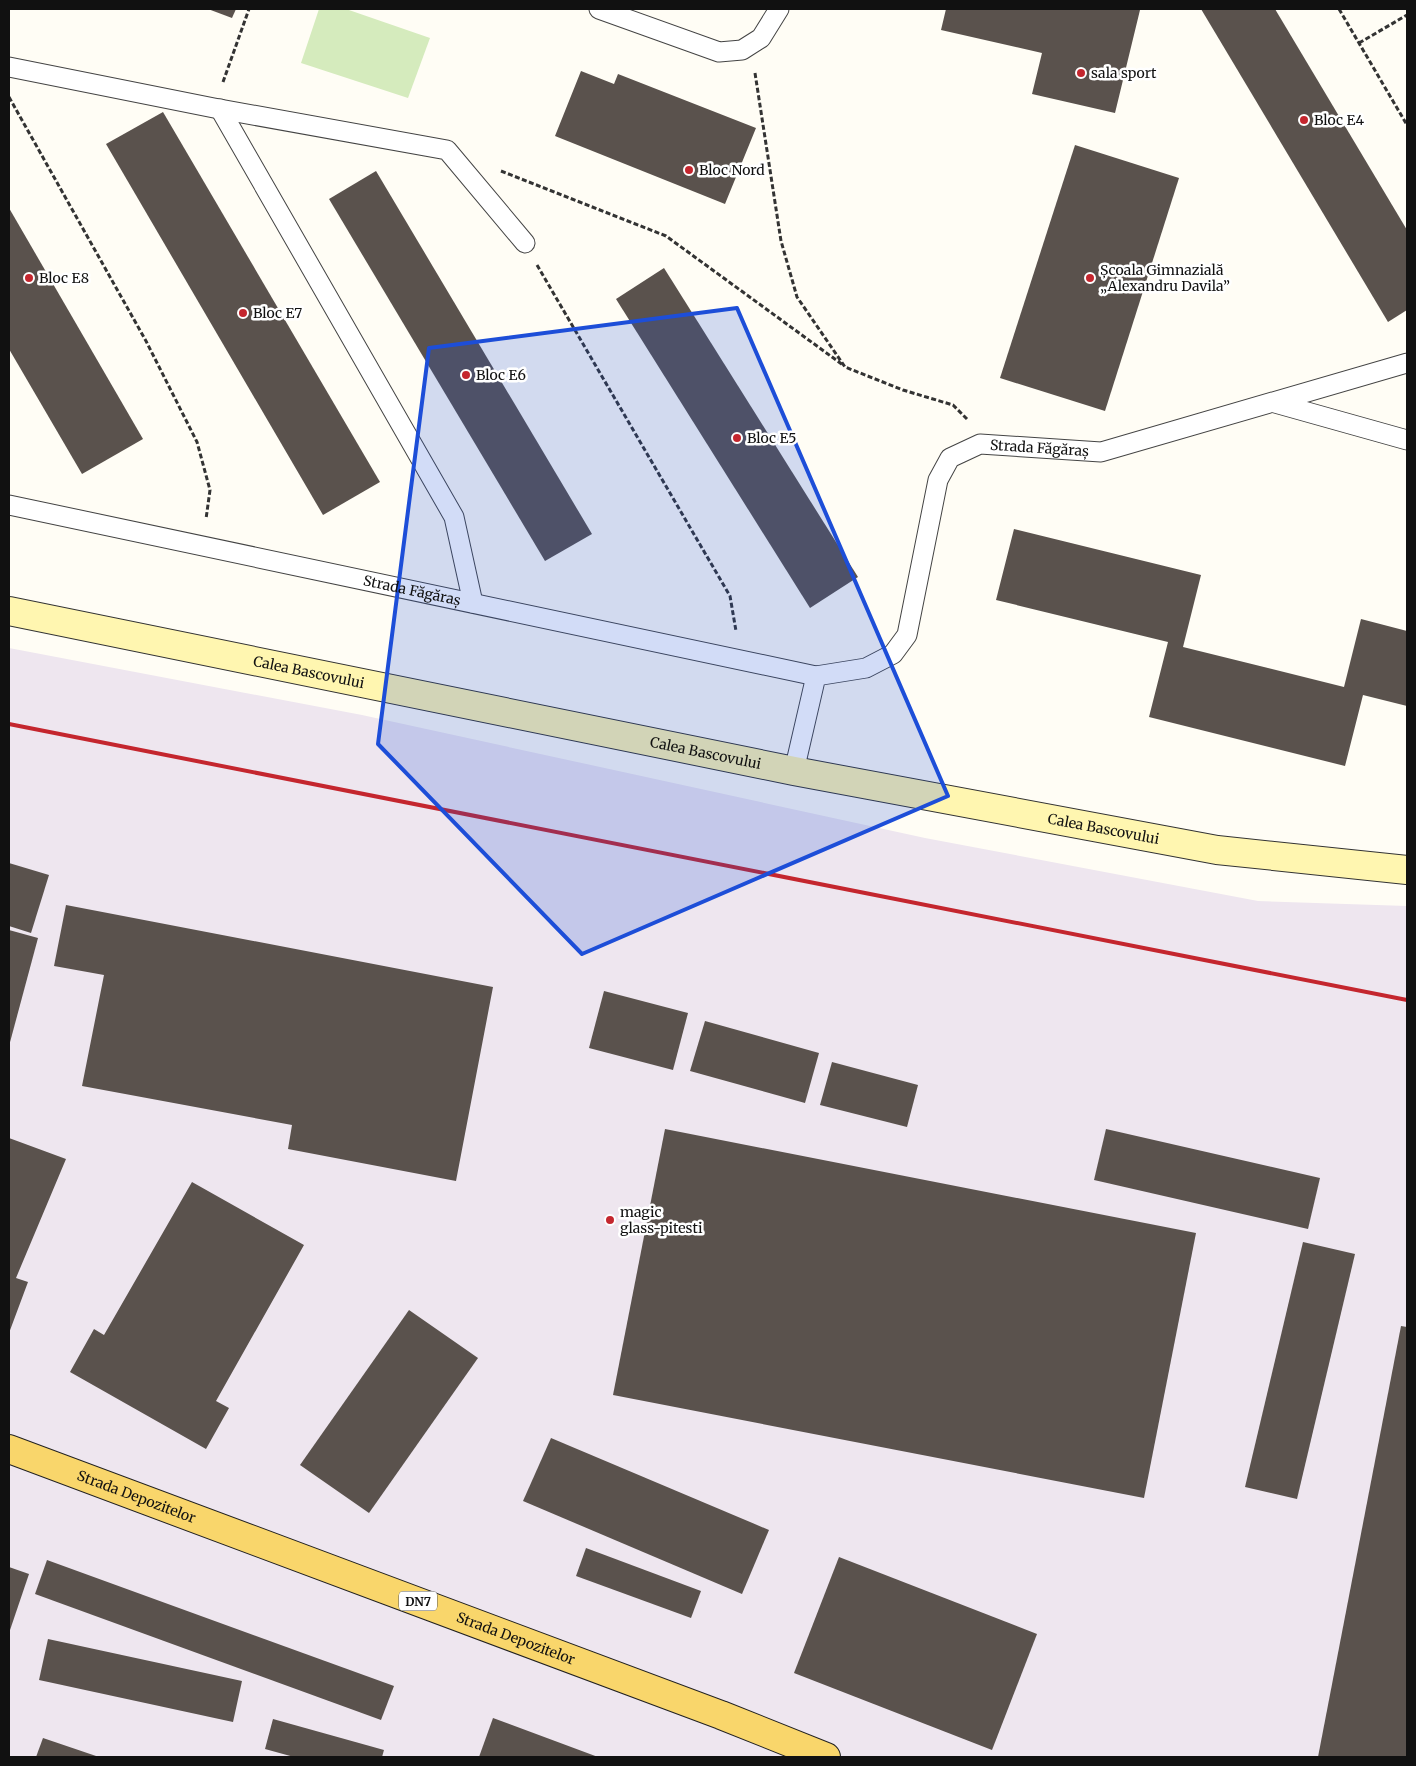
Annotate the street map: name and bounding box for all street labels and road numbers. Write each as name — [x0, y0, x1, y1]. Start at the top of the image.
street label: Strada Făgăraș — [989, 436, 1090, 460]
street label: Strada Făgăraș — [362, 571, 463, 610]
street label: Calea Bascovului — [252, 652, 366, 692]
street label: Calea Bascovului — [649, 733, 763, 773]
street label: Calea Bascovului — [1046, 810, 1161, 848]
street label: Strada Depozitelor — [75, 1466, 198, 1527]
road number: DN7 — [399, 1592, 437, 1610]
street label: Strada Depozitelor — [454, 1608, 578, 1669]

